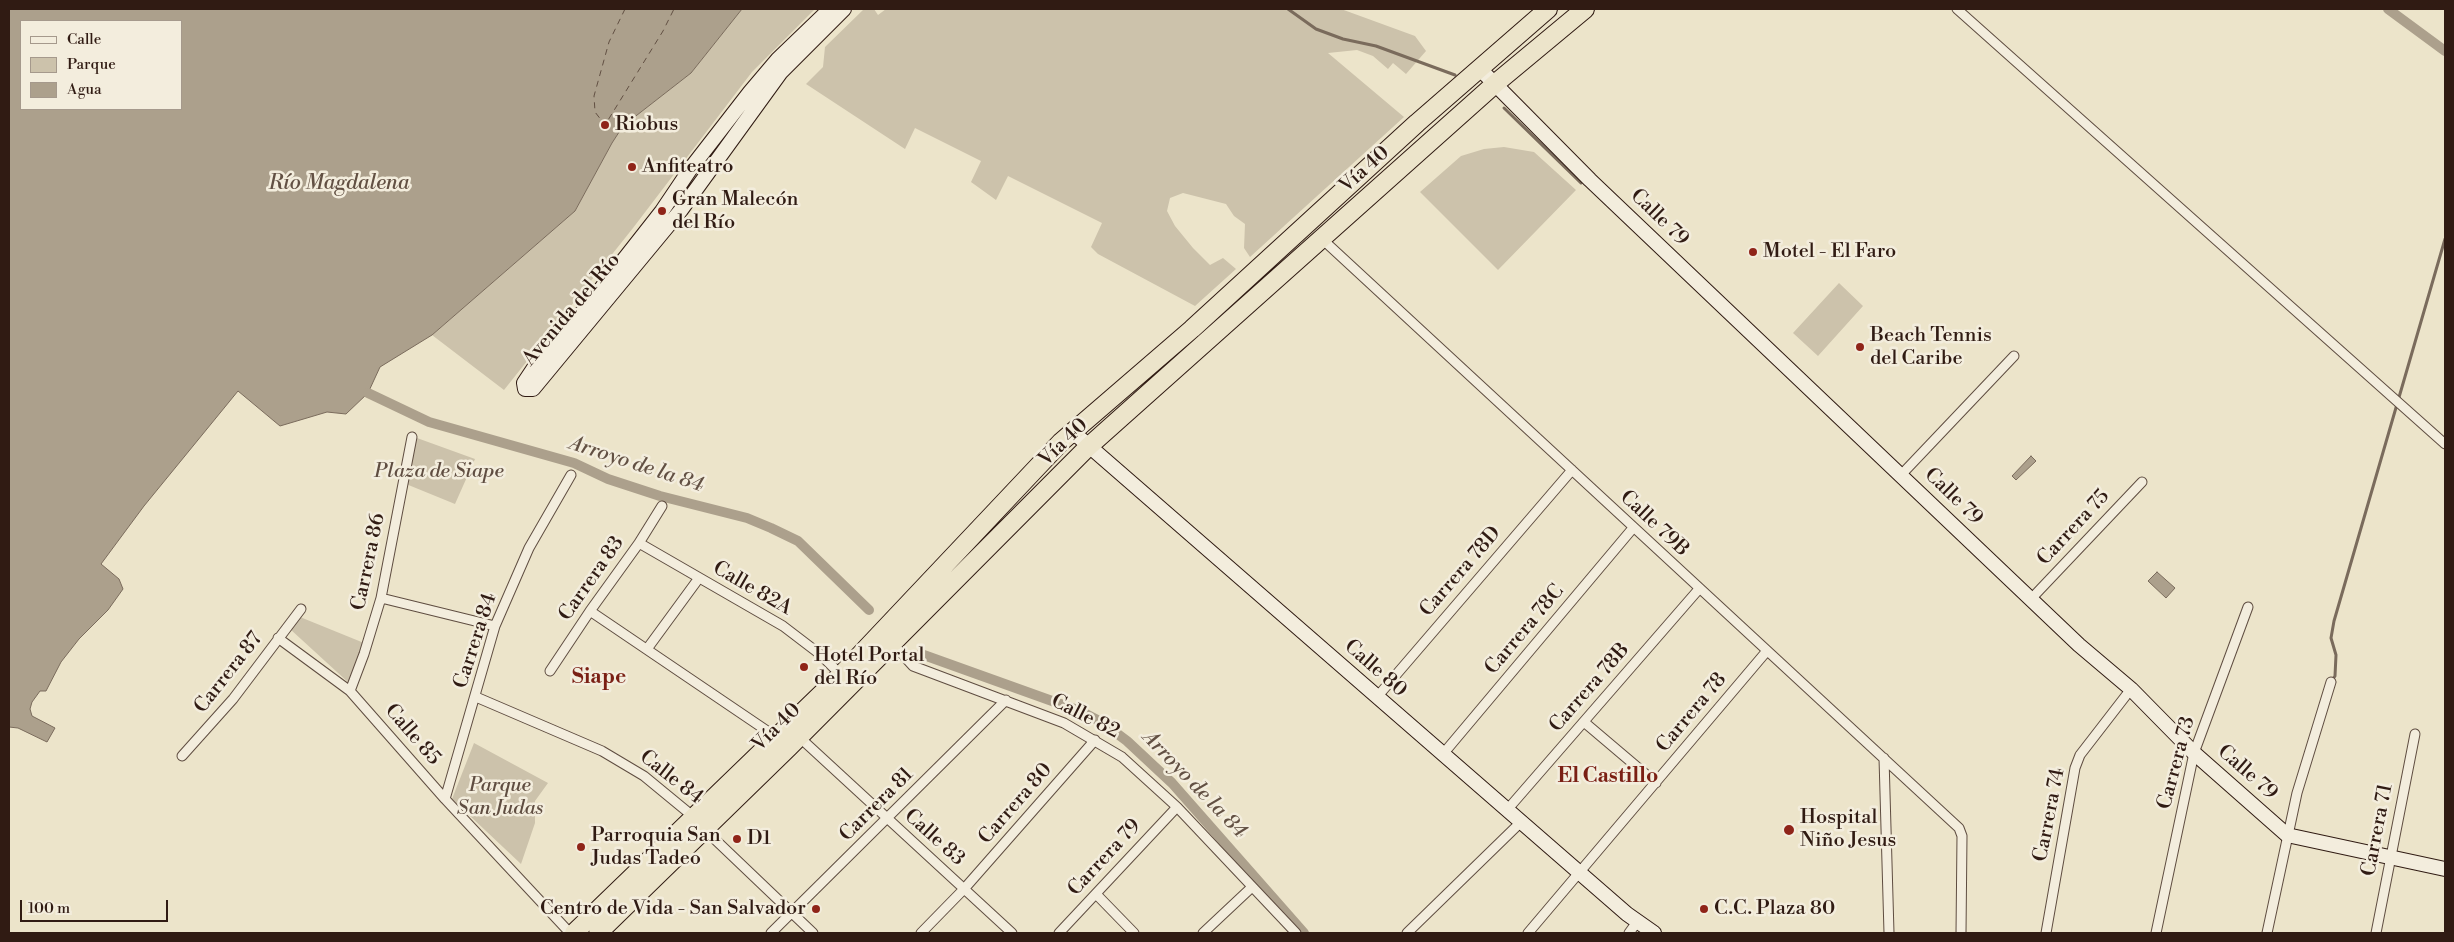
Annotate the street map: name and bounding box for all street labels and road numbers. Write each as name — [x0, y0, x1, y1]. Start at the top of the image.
street label: Vía 40 — [1335, 141, 1395, 199]
street label: Calle 79 — [1625, 184, 1693, 252]
street label: Avenida del Río — [518, 249, 626, 371]
street label: Vía 40 — [1034, 414, 1094, 472]
street label: Calle 79 — [1919, 463, 1987, 531]
street label: Carrera 75 — [2033, 485, 2115, 571]
street label: Calle 79B — [1614, 486, 1694, 562]
street label: Carrera 86 — [347, 511, 391, 613]
street label: Carrera 78D — [1415, 522, 1507, 622]
street label: Carrera 83 — [554, 532, 630, 626]
street label: Calle 82A — [708, 557, 796, 621]
street label: Carrera 78C — [1480, 580, 1570, 680]
street label: Carrera 84 — [449, 590, 503, 692]
street label: Carrera 87 — [190, 628, 268, 718]
street label: Calle 80 — [1339, 635, 1411, 703]
street label: Carrera 78B — [1545, 639, 1635, 737]
street label: Carrera 78 — [1652, 668, 1732, 758]
street label: Calle 82 — [1047, 690, 1123, 744]
street label: Vía 40 — [748, 699, 806, 757]
street label: Calle 85 — [379, 700, 445, 770]
street label: Carrera 73 — [2153, 714, 2201, 812]
street label: Calle 79 — [2212, 740, 2282, 806]
street label: Calle 84 — [634, 746, 708, 810]
street label: Carrera 80 — [974, 758, 1058, 850]
street label: Carrera 81 — [835, 763, 919, 847]
street label: Carrera 74 — [2029, 766, 2071, 864]
street label: Carrera 71 — [2357, 782, 2399, 878]
street label: Calle 83 — [899, 805, 969, 871]
street label: Carrera 79 — [1063, 815, 1147, 901]

